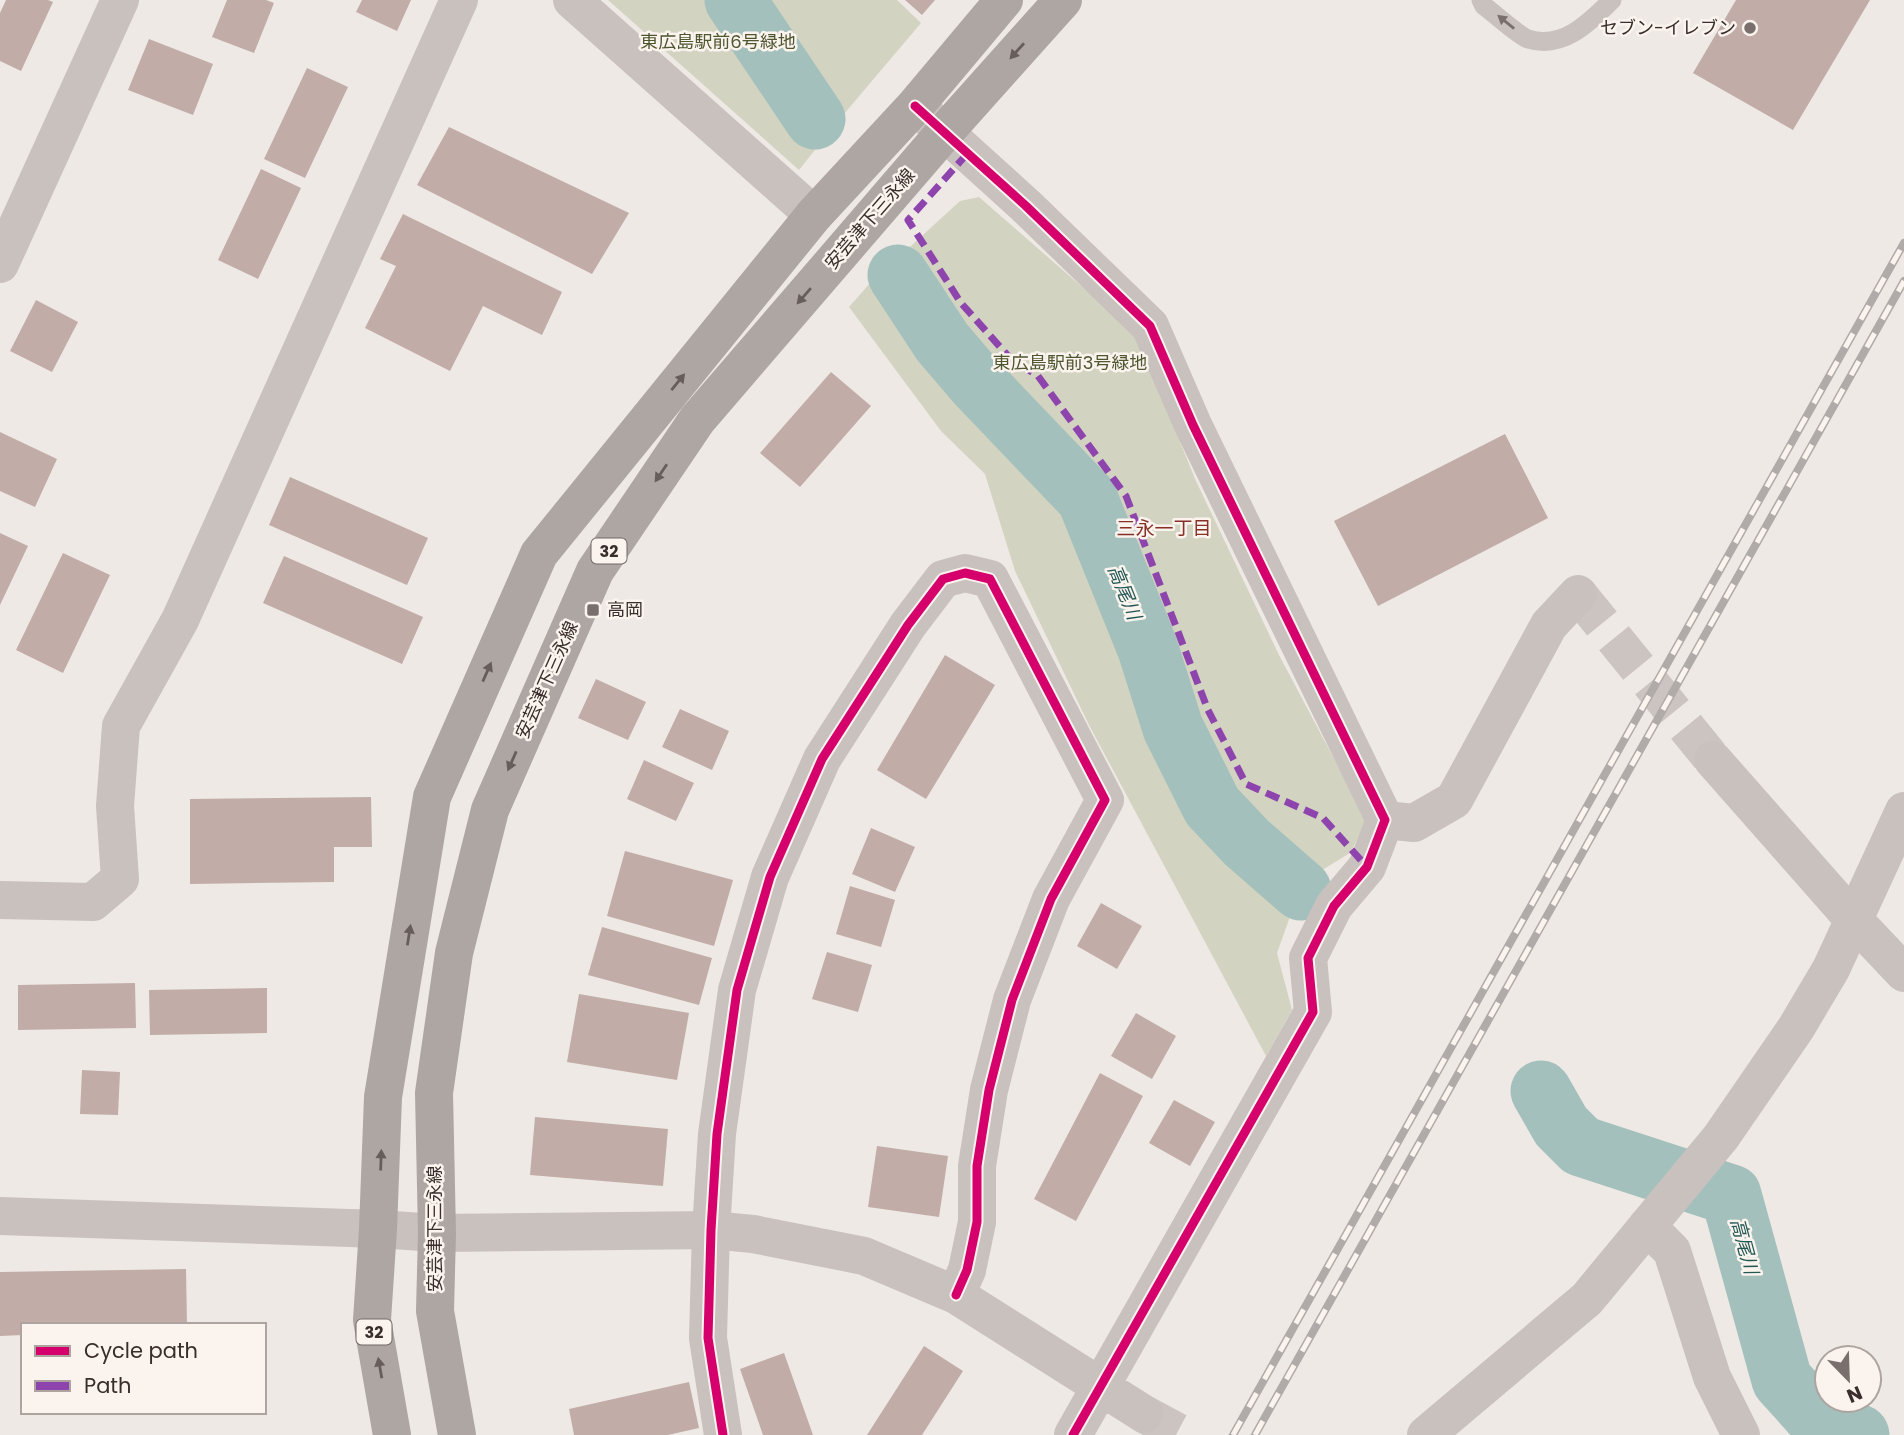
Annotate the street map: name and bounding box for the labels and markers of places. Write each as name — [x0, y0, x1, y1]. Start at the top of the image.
place label: セブン-イレブン — [1600, 15, 1736, 40]
marker: セブン-イレブン — [1742, 20, 1758, 36]
place label: 高岡 — [607, 597, 643, 622]
marker: 高岡 — [585, 602, 601, 618]

